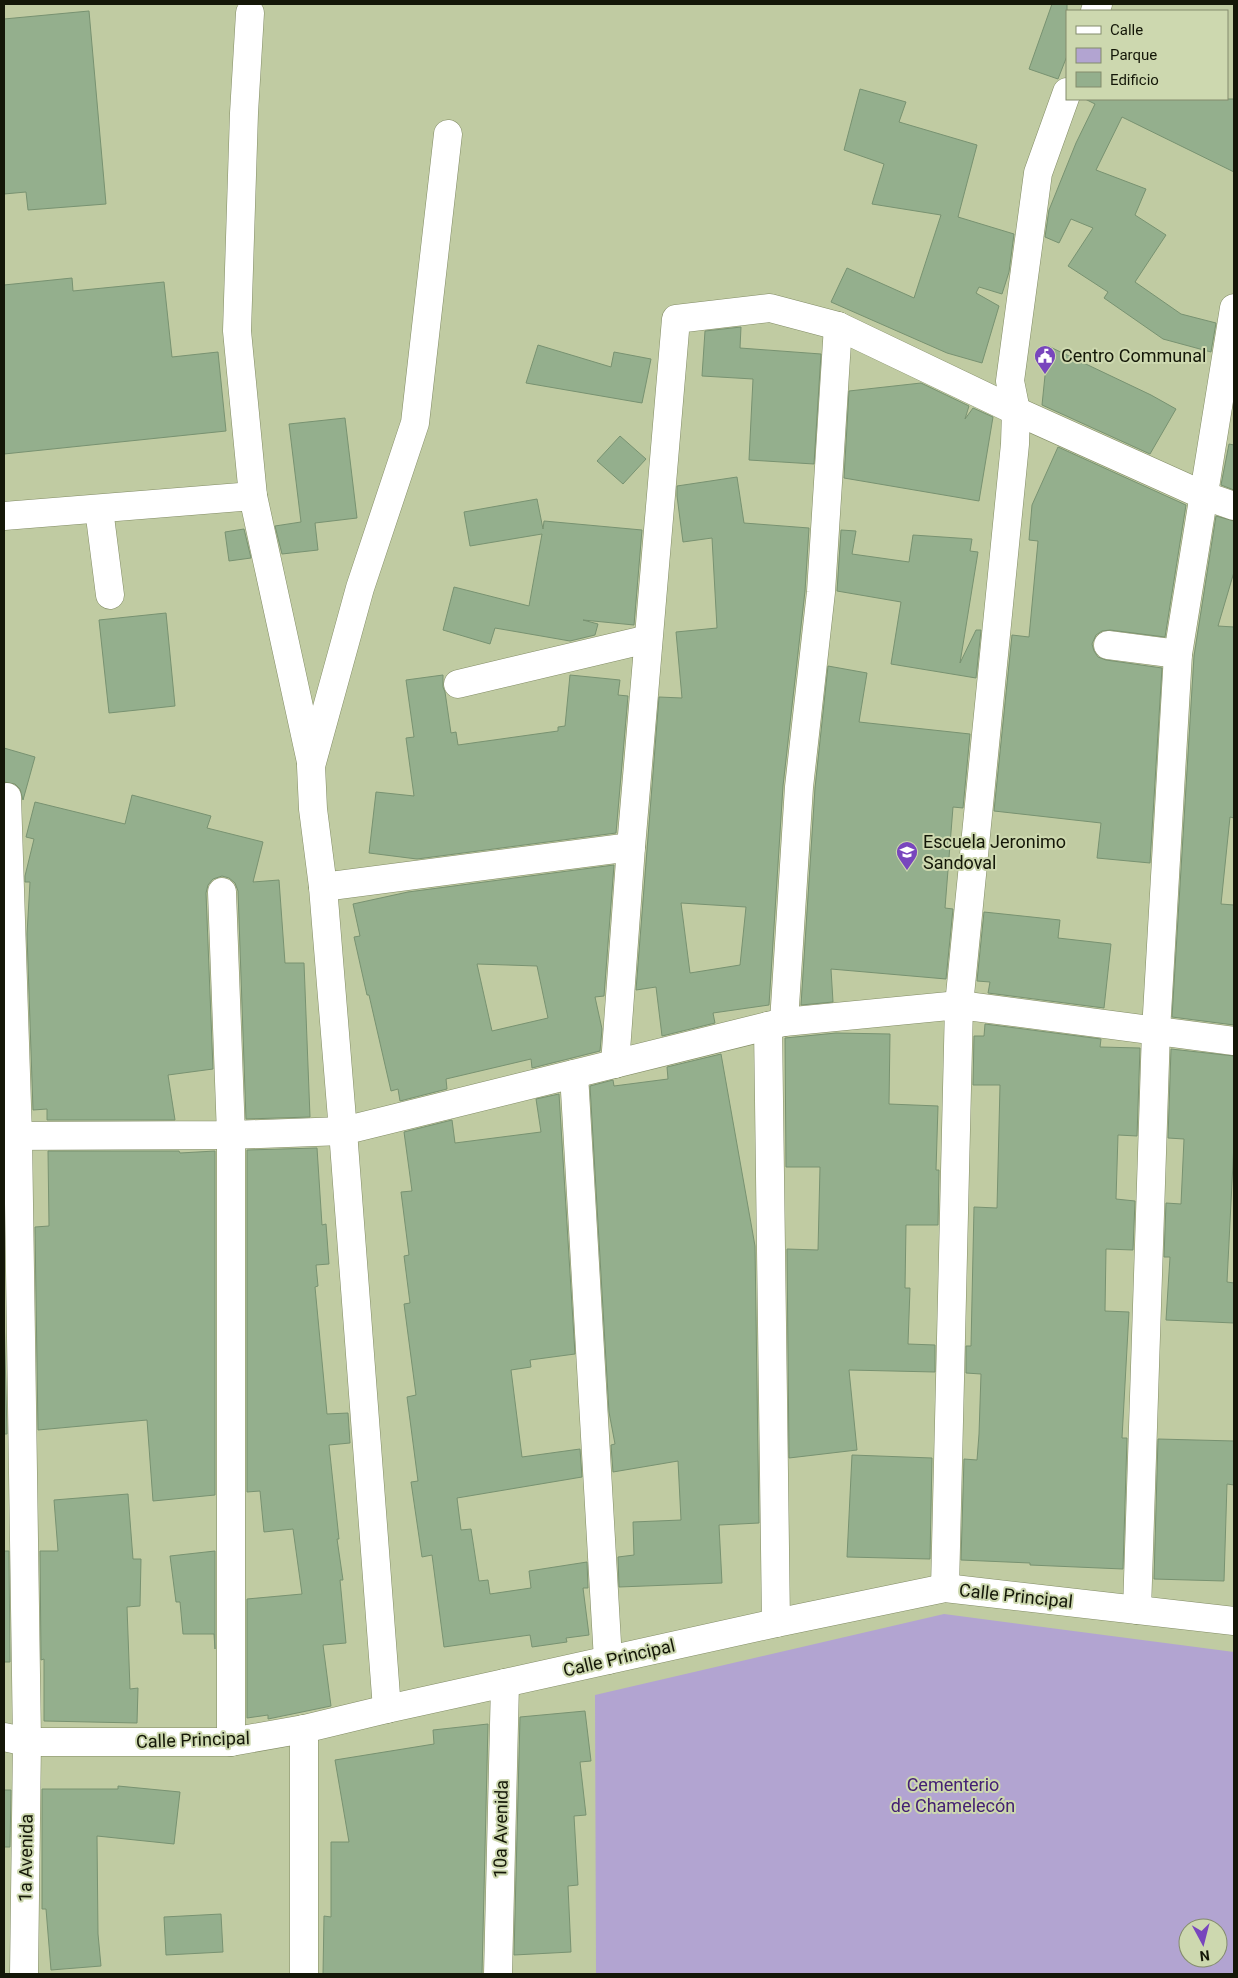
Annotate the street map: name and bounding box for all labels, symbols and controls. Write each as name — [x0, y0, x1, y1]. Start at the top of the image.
legend — [1066, 10, 1228, 100]
text: Calle — [1110, 21, 1143, 39]
text: Parque — [1110, 46, 1157, 64]
text: Edificio — [1110, 71, 1159, 89]
public building icon: Centro Communal — [1033, 344, 1057, 375]
place label: Centro Communal — [1061, 345, 1206, 366]
place label: Escuela Jeronimo Sandoval — [923, 831, 1066, 873]
school or university icon: Escuela Jeronimo Sandoval — [895, 840, 919, 871]
street label: Calle Principal — [958, 1579, 1074, 1612]
street label: Calle Principal — [561, 1634, 677, 1681]
street label: Calle Principal — [136, 1727, 250, 1752]
park label: Cementerio de Chamelecón — [891, 1774, 1015, 1816]
street label: 10a Avenida — [489, 1780, 512, 1878]
street label: 1a Avenida — [14, 1814, 37, 1902]
north arrow — [1178, 1918, 1228, 1968]
text: N — [1199, 1947, 1210, 1964]

